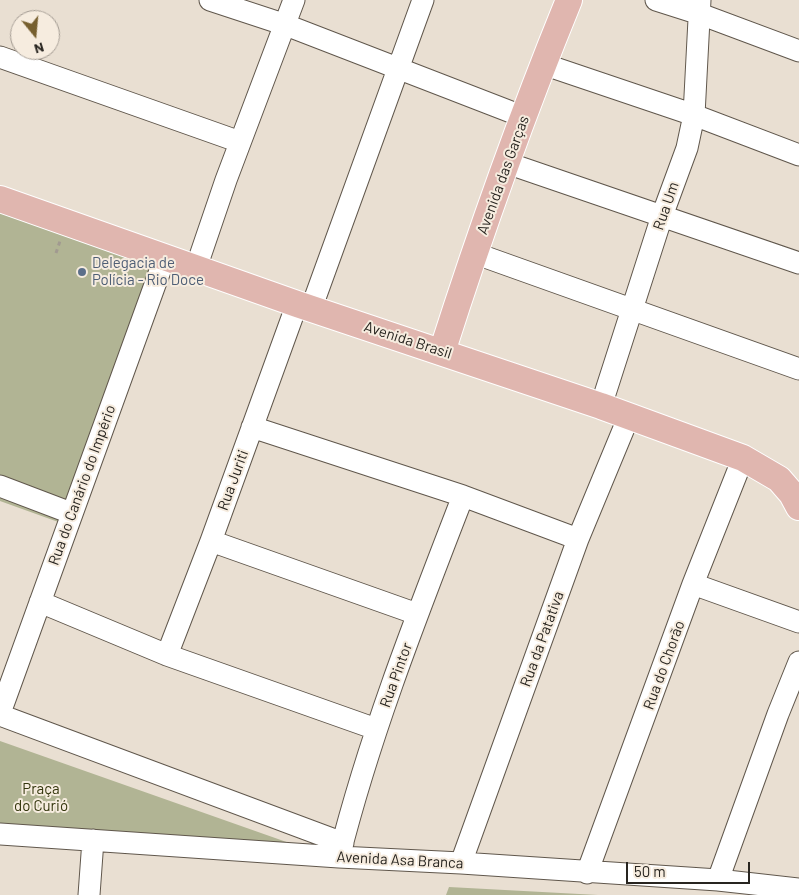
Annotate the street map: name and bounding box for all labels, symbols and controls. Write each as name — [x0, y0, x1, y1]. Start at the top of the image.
north arrow — [10, 10, 60, 60]
text: N — [32, 39, 46, 58]
street label: Avenida das Garças — [473, 113, 533, 237]
street label: Rua Um — [649, 179, 683, 233]
place label: Delegacia de Polícia - Rio Doce — [92, 254, 204, 289]
marker: Delegacia de Polícia - Rio Doce — [76, 266, 88, 278]
street label: Avenida Brasil — [362, 317, 454, 363]
street label: Rua do Canário do Império — [45, 402, 119, 568]
street label: Rua Juriti — [214, 447, 252, 513]
street label: Rua da Patativa — [516, 589, 568, 689]
street label: Rua do Chorão — [640, 618, 688, 712]
street label: Rua Pintor — [376, 640, 416, 710]
park label: Praça do Curió — [14, 780, 68, 815]
street label: Avenida Asa Branca — [336, 848, 464, 872]
scale bar — [629, 852, 753, 884]
text: 50 m — [634, 862, 666, 880]

